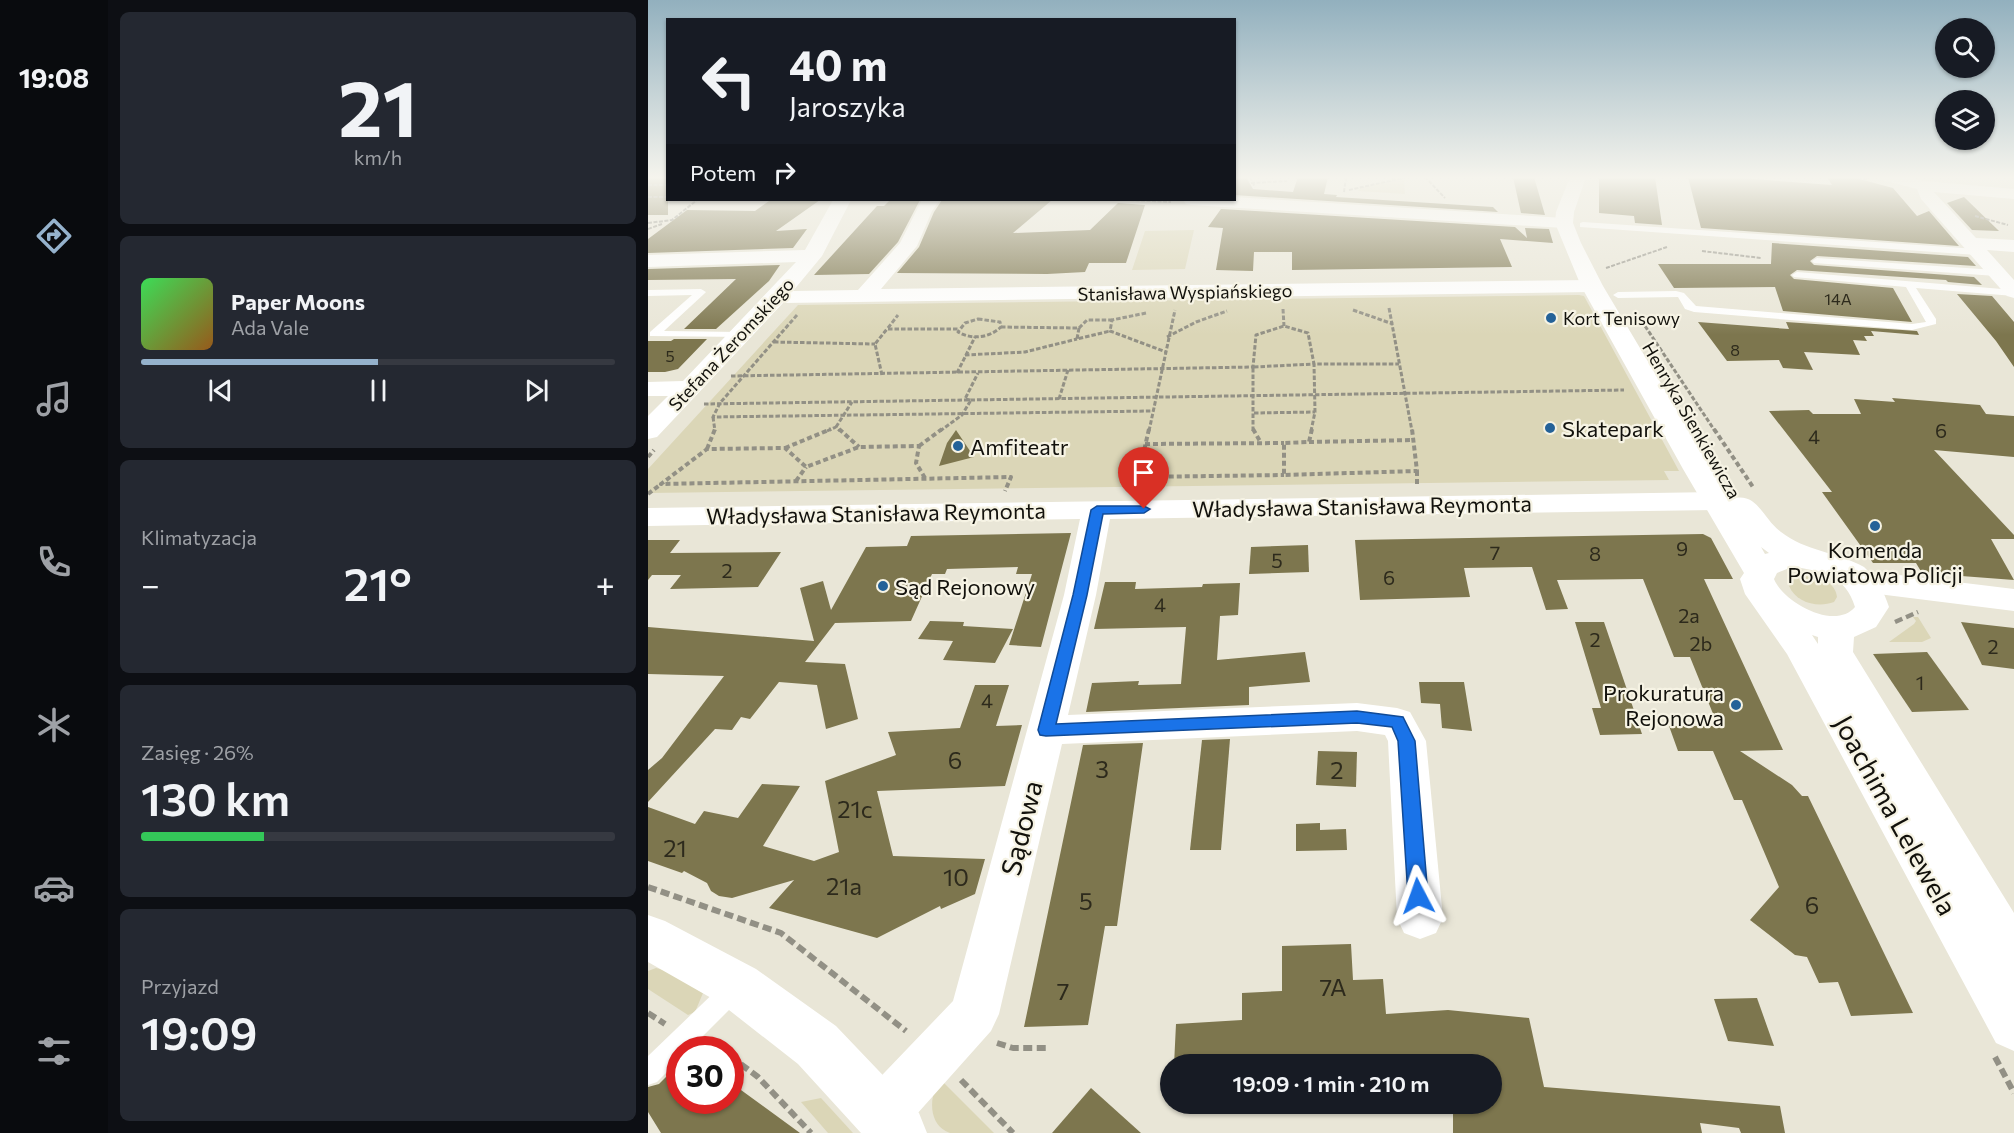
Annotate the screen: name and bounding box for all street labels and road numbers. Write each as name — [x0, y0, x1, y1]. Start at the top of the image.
street label: Stefana Żeromskiego — [664, 273, 798, 415]
street label: Stanisława Wyspiańskiego — [1078, 279, 1292, 305]
street label: Henryka Sienkiewicza — [1638, 338, 1746, 502]
street label: Władysława Stanisława Reymonta — [1192, 490, 1532, 522]
street label: Władysława Stanisława Reymonta — [706, 497, 1046, 529]
street label: Joachima Lelewela — [1827, 709, 1965, 921]
street label: Sądowa — [993, 777, 1049, 879]

